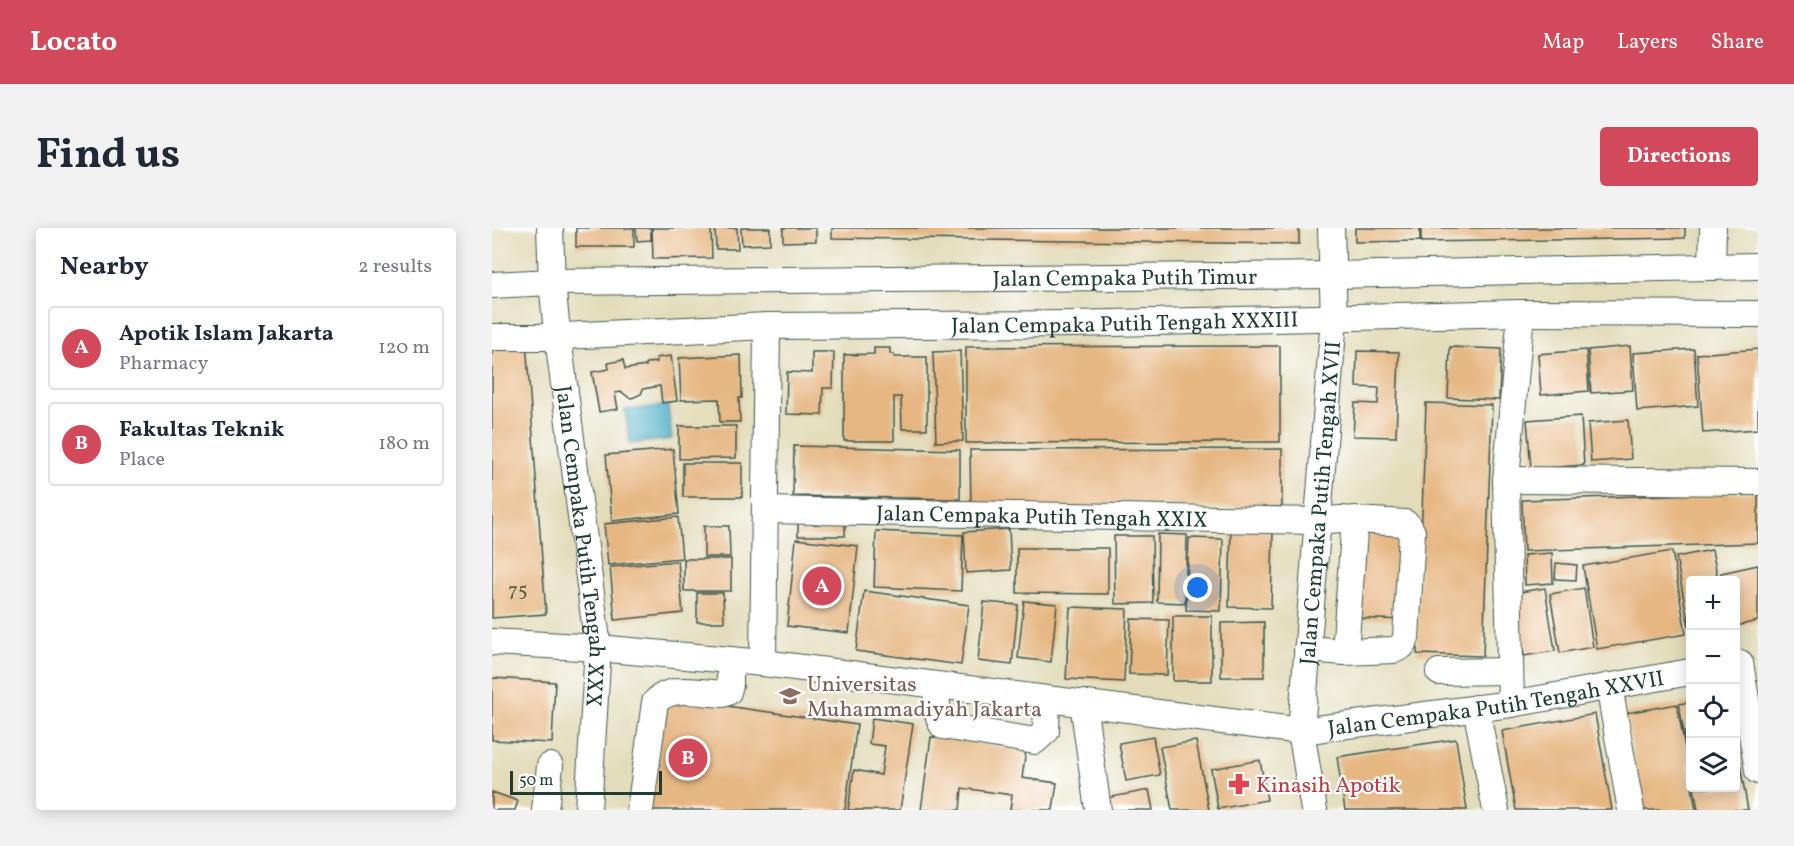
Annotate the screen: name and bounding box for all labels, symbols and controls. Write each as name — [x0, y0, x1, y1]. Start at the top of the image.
text: Locato — [30, 23, 117, 62]
text: Map — [1542, 28, 1584, 57]
text: Layers — [1617, 28, 1678, 57]
text: Share — [1711, 28, 1764, 57]
text: Find us — [36, 127, 180, 186]
button: Directions — [1600, 127, 1758, 186]
text: Nearby — [60, 249, 149, 285]
text: 2 results — [358, 253, 432, 281]
street label: Jalan Cempaka Putih Timur — [993, 263, 1257, 296]
street label: Jalan Cempaka Putih Tengah XXXIII — [951, 305, 1299, 343]
text: Apotik Islam Jakarta — [119, 319, 334, 350]
text: A — [74, 334, 89, 362]
text: 120 m — [378, 334, 430, 362]
street label: Jalan Cempaka Putih Tengah XVII — [1293, 340, 1350, 666]
text: Pharmacy — [119, 350, 208, 378]
street label: Jalan Cempaka Putih Tengah XXX — [546, 384, 611, 708]
text: Fakultas Teknik — [119, 415, 284, 446]
text: B — [75, 430, 88, 458]
text: 180 m — [378, 430, 430, 458]
text: Place — [119, 446, 165, 474]
street label: Jalan Cempaka Putih Tengah XXIX — [876, 499, 1208, 537]
pin: A — [802, 564, 842, 608]
your location — [1183, 573, 1212, 602]
map controls — [1686, 576, 1740, 792]
button: + — [1686, 576, 1740, 630]
house number: 75 — [508, 577, 528, 605]
button: − — [1686, 630, 1740, 684]
street label: Jalan Cempaka Putih Tengah XXVII — [1326, 664, 1667, 745]
place label: Universitas Muhammadiyah Jakarta — [807, 670, 1042, 726]
school or university icon: Universitas Muhammadiyah Jakarta — [778, 684, 802, 708]
button: locate — [1686, 684, 1740, 738]
pin: B — [668, 736, 708, 780]
button: layers — [1686, 738, 1740, 792]
scale bar — [510, 768, 662, 796]
text: 50 m — [519, 770, 553, 792]
place label: Kinasih Apotik — [1256, 771, 1400, 802]
pharmacy icon: Kinasih Apotik — [1227, 772, 1251, 796]

